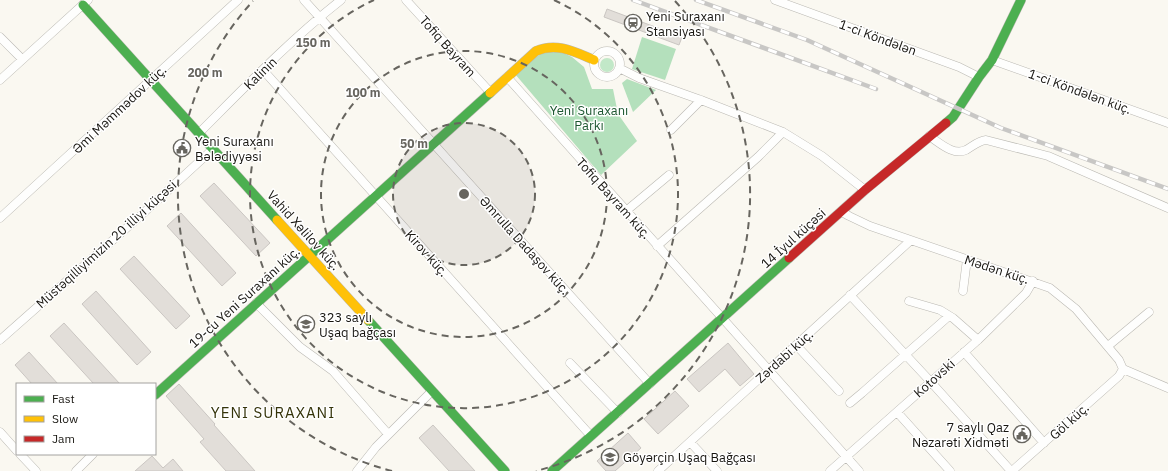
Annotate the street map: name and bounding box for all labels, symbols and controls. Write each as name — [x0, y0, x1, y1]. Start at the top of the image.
place label: Yeni Suraxanı Stansiyası — [646, 8, 725, 40]
street label: Tofiq Bayram — [416, 12, 480, 80]
station icon: Yeni Suraxanı Stansiyası — [623, 13, 643, 33]
street label: 1-ci Köndələn — [837, 16, 919, 59]
text: 150 m — [295, 35, 331, 50]
street label: Kalinin — [240, 53, 281, 93]
street label: Əmi Məmmədov küç. — [69, 61, 170, 157]
text: 200 m — [187, 65, 223, 80]
street label: 1-ci Köndələn küç. — [1026, 65, 1134, 118]
text: 100 m — [345, 85, 381, 100]
park label: Yeni Suraxanı Parkı — [550, 102, 628, 134]
place label: Yeni Suraxanı Bələdiyyəsi — [195, 133, 274, 165]
text: 50 m — [400, 136, 428, 151]
public building icon: Yeni Suraxanı Bələdiyyəsi — [172, 138, 192, 158]
street label: Tofiq Bayram küç. — [573, 154, 655, 243]
street label: Müstəqilliyimizin 20 illiyi küçəsi — [33, 177, 180, 312]
street label: Vahid Xəlilov küç. — [263, 187, 344, 274]
centre of rings — [457, 187, 471, 201]
street label: Əmrulla Dadaşov küç. — [476, 192, 573, 298]
street label: 14 İyul küçəsi — [757, 205, 829, 272]
street label: Kirov küç. — [401, 226, 452, 280]
street label: 19-cu Yeni Suraxanı küç. — [185, 243, 303, 352]
street label: Mədən küç. — [962, 251, 1031, 288]
place label: 323 saylı Uşaq bağçası — [319, 309, 396, 341]
school or university icon: 323 saylı Uşaq bağçası — [296, 314, 316, 334]
street label: Zərdabi küç. — [752, 326, 817, 387]
street label: Kotovski — [910, 355, 958, 401]
legend — [16, 383, 156, 455]
text: Fast — [52, 391, 75, 406]
street label: Göl küç. — [1046, 399, 1093, 443]
district label: YENI SURAXANI — [211, 403, 335, 422]
text: Slow — [52, 411, 78, 426]
place label: 7 saylı Qaz Nəzarəti Xidməti — [912, 419, 1009, 451]
public building icon: 7 saylı Qaz Nəzarəti Xidməti — [1012, 424, 1032, 444]
text: Jam — [52, 431, 75, 446]
school or university icon: Göyərçin Uşaq Bağçası — [600, 447, 620, 467]
place label: Göyərçin Uşaq Bağçası — [623, 449, 756, 466]

